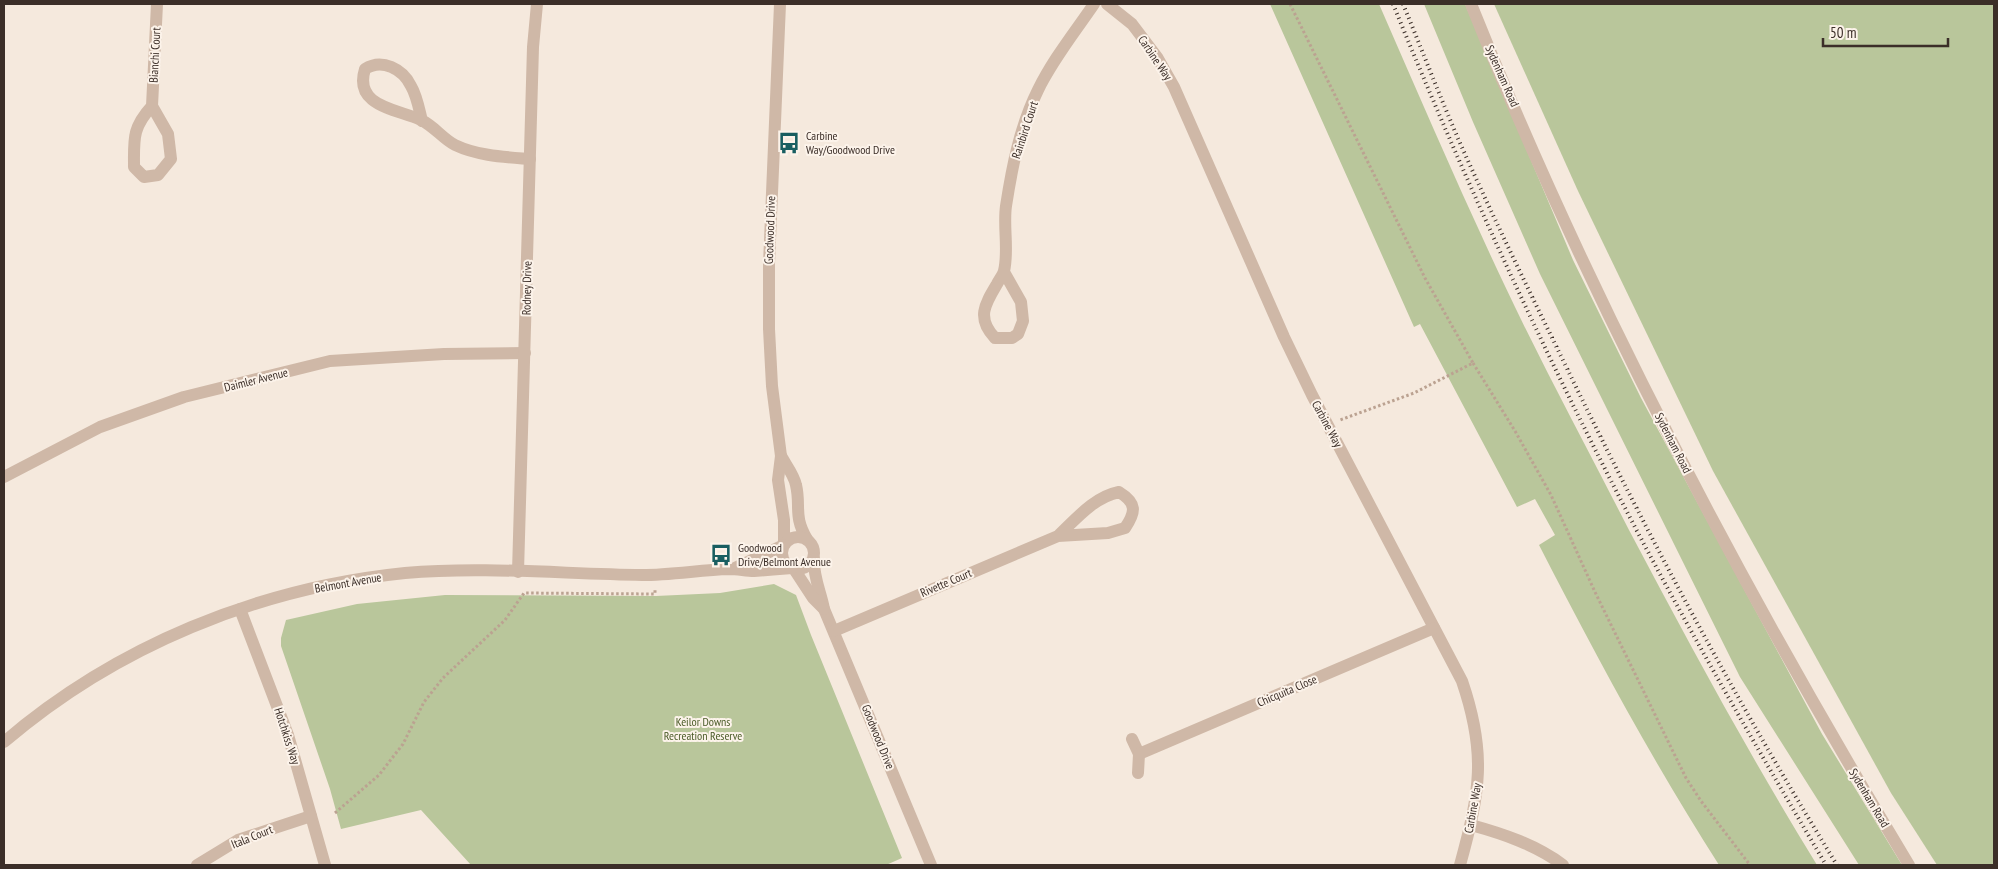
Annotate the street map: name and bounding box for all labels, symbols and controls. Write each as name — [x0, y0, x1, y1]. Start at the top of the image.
scale bar — [1823, 15, 1948, 47]
text: 50 m — [1830, 23, 1856, 42]
street label: Bianchi Court — [146, 26, 163, 83]
street label: Carbine Way — [1135, 32, 1176, 83]
street label: Sydenham Road — [1482, 43, 1523, 109]
street label: Rainbird Court — [1008, 98, 1041, 161]
place label: Carbine Way/Goodwood Drive — [806, 128, 895, 157]
bus stop icon: Carbine Way/Goodwood Drive — [776, 130, 802, 156]
street label: Goodwood Drive — [761, 196, 778, 264]
street label: Rodney Drive — [519, 261, 534, 315]
street label: Daimler Avenue — [222, 364, 289, 395]
street label: Carbine Way — [1309, 398, 1346, 450]
street label: Sydenham Road — [1652, 410, 1695, 476]
place label: Goodwood Drive/Belmont Avenue — [738, 540, 831, 569]
bus stop icon: Goodwood Drive/Belmont Avenue — [708, 542, 734, 568]
street label: Rivette Court — [918, 565, 974, 600]
street label: Belmont Avenue — [313, 569, 383, 596]
street label: Chicquita Close — [1255, 671, 1319, 710]
street label: Goodwood Drive — [859, 702, 898, 771]
street label: Hotchkiss Way — [271, 705, 304, 767]
park label: Keilor Downs Recreation Reserve — [664, 714, 742, 743]
street label: Sydenham Road — [1846, 766, 1893, 830]
street label: Carbine Way — [1461, 781, 1484, 834]
street label: Itala Court — [229, 821, 275, 852]

